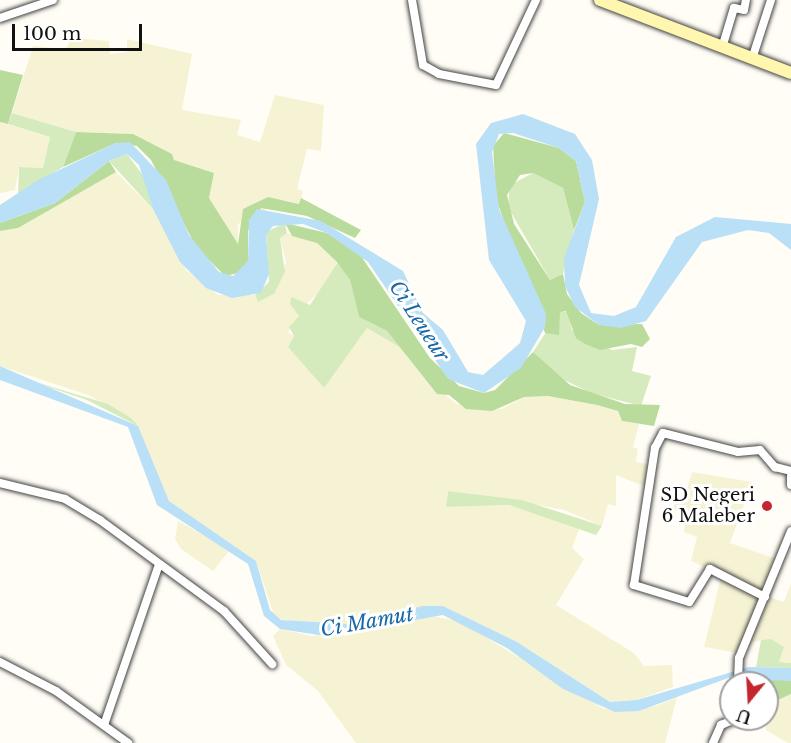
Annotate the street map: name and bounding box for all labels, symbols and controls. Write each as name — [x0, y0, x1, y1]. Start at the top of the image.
scale bar — [15, 12, 146, 50]
text: 100 m — [23, 23, 81, 45]
water label: Ci Leueur — [384, 276, 454, 366]
place label: SD Negeri 6 Maleber — [661, 485, 755, 528]
marker: SD Negeri 6 Maleber — [760, 499, 774, 513]
water label: Ci Mamut — [318, 602, 416, 642]
north arrow — [719, 671, 779, 731]
text: U — [734, 705, 754, 728]

